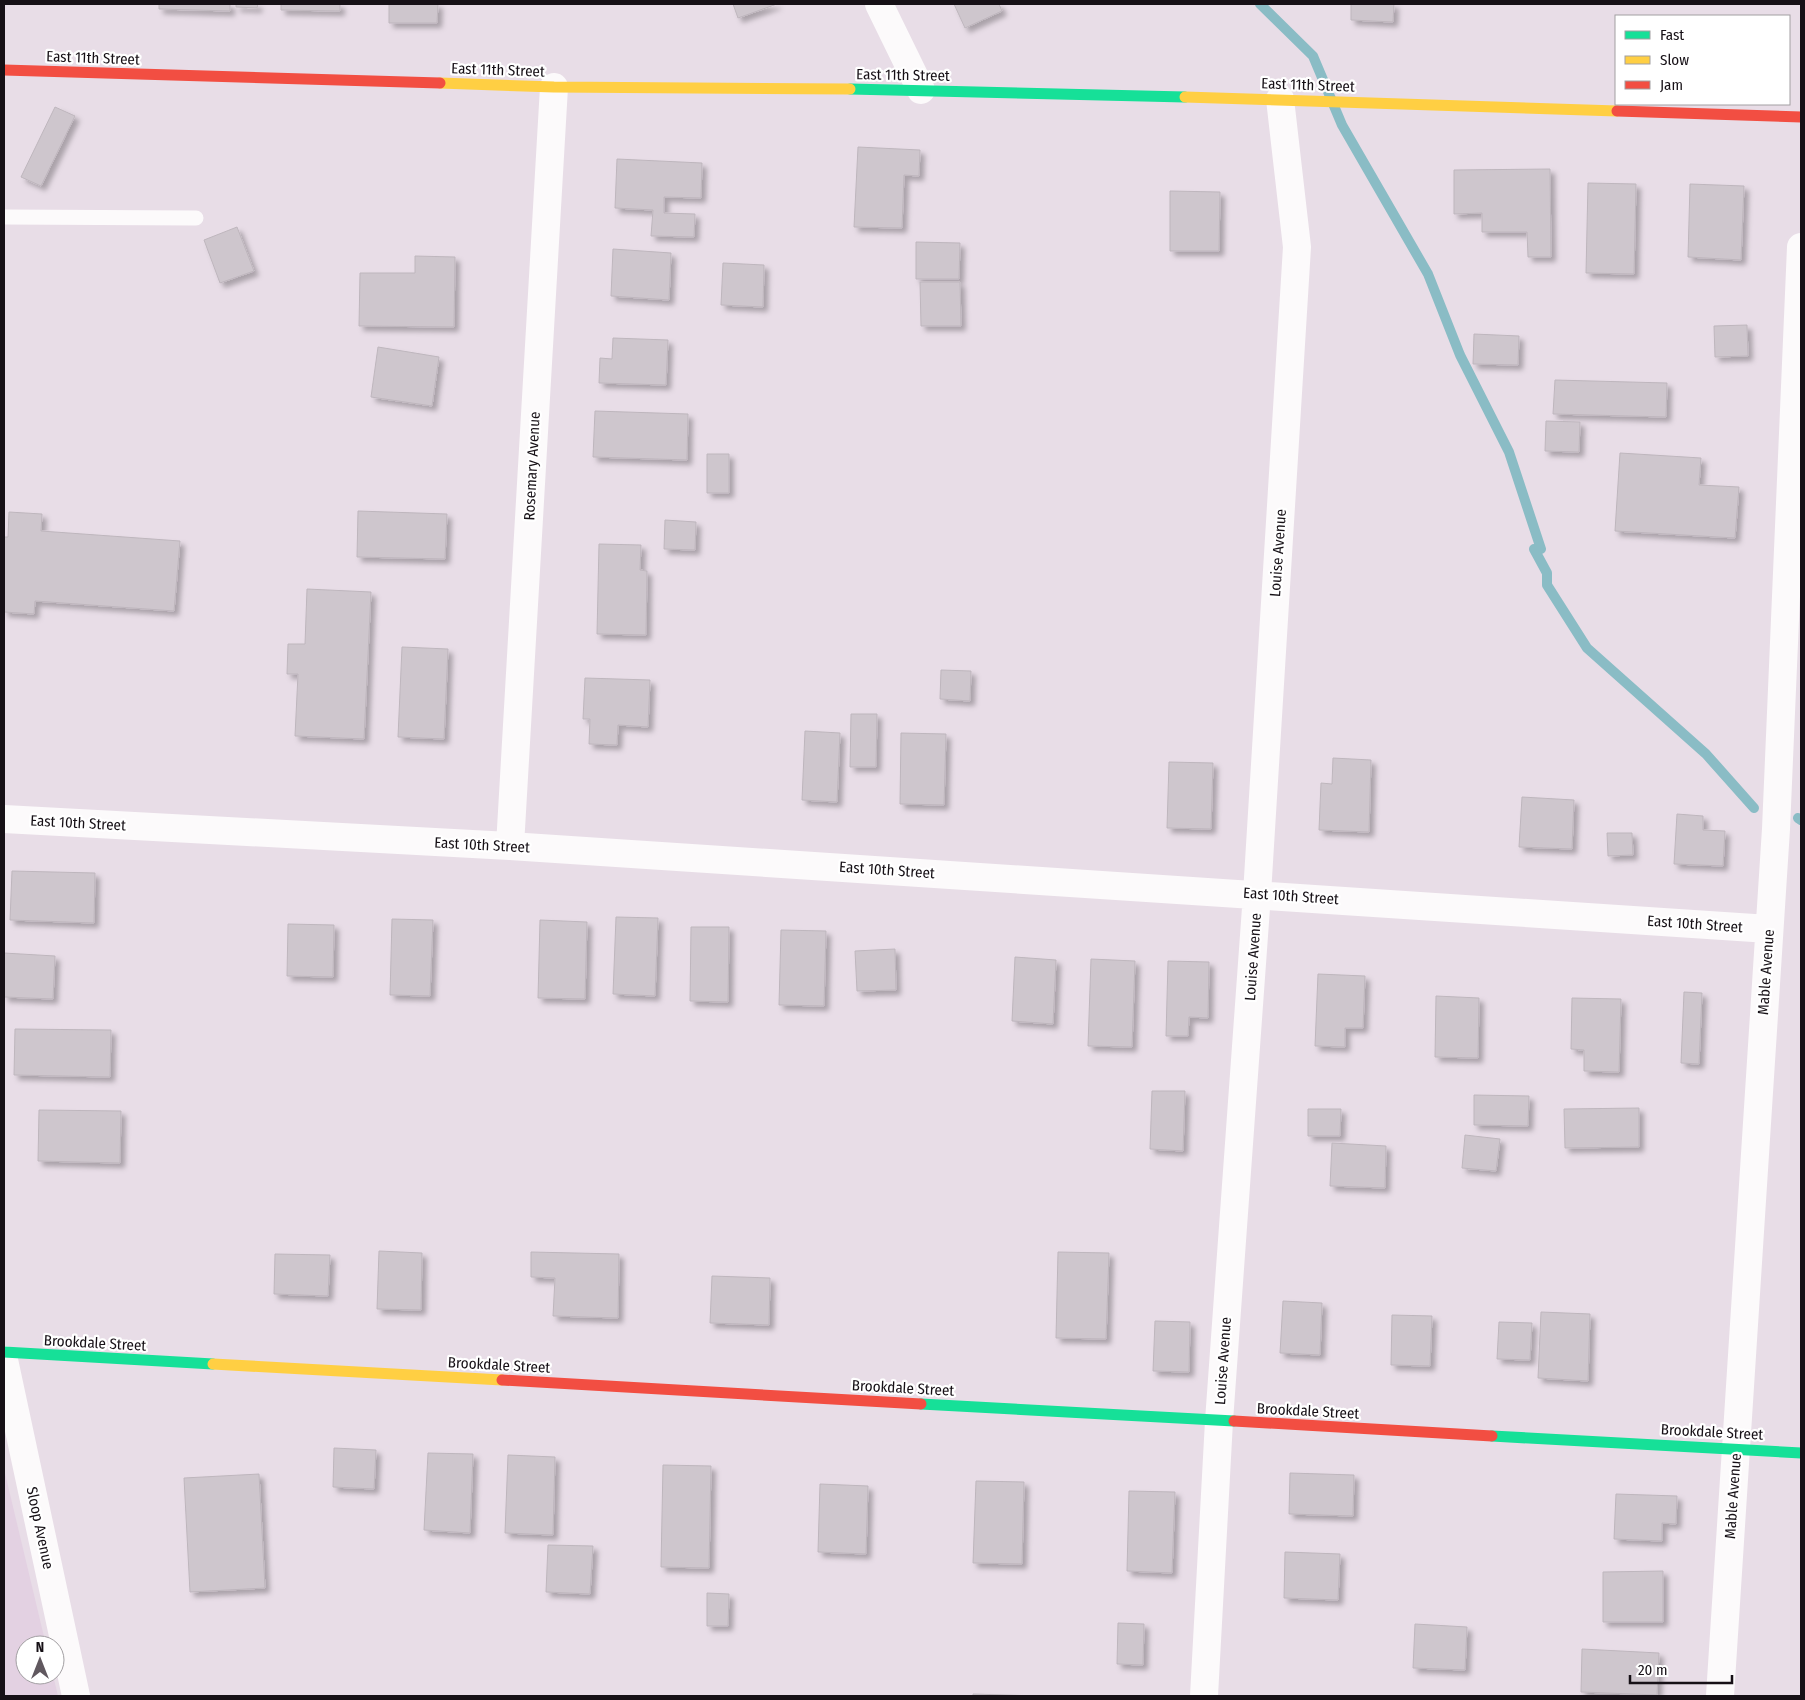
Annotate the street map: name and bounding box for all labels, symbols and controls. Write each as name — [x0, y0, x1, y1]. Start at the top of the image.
legend — [1615, 15, 1790, 105]
text: Fast — [1660, 26, 1684, 44]
street label: East 11th Street — [46, 47, 140, 69]
text: Slow — [1660, 51, 1689, 69]
street label: East 11th Street — [451, 59, 545, 81]
street label: East 11th Street — [856, 65, 950, 85]
street label: East 11th Street — [1261, 74, 1355, 96]
text: Jam — [1660, 76, 1683, 94]
street label: Rosemary Avenue — [520, 411, 544, 521]
street label: Louise Avenue — [1266, 508, 1290, 598]
street label: East 10th Street — [30, 812, 126, 834]
street label: East 10th Street — [434, 834, 530, 856]
street label: East 10th Street — [839, 858, 936, 882]
street label: East 10th Street — [1243, 884, 1340, 908]
street label: Louise Avenue — [1241, 912, 1265, 1002]
street label: East 10th Street — [1647, 912, 1744, 936]
street label: Mable Avenue — [1754, 929, 1778, 1015]
street label: Louise Avenue — [1211, 1316, 1235, 1406]
street label: Brookdale Street — [43, 1331, 147, 1355]
street label: Brookdale Street — [447, 1353, 551, 1377]
street label: Brookdale Street — [851, 1376, 955, 1400]
street label: Brookdale Street — [1256, 1399, 1360, 1423]
street label: Brookdale Street — [1660, 1420, 1764, 1444]
street label: Mable Avenue — [1721, 1453, 1745, 1539]
street label: Sloop Avenue — [22, 1485, 58, 1571]
north arrow — [15, 1635, 65, 1685]
text: N — [36, 1639, 44, 1656]
scale bar — [1630, 1652, 1732, 1684]
text: 20 m — [1638, 1661, 1668, 1679]

